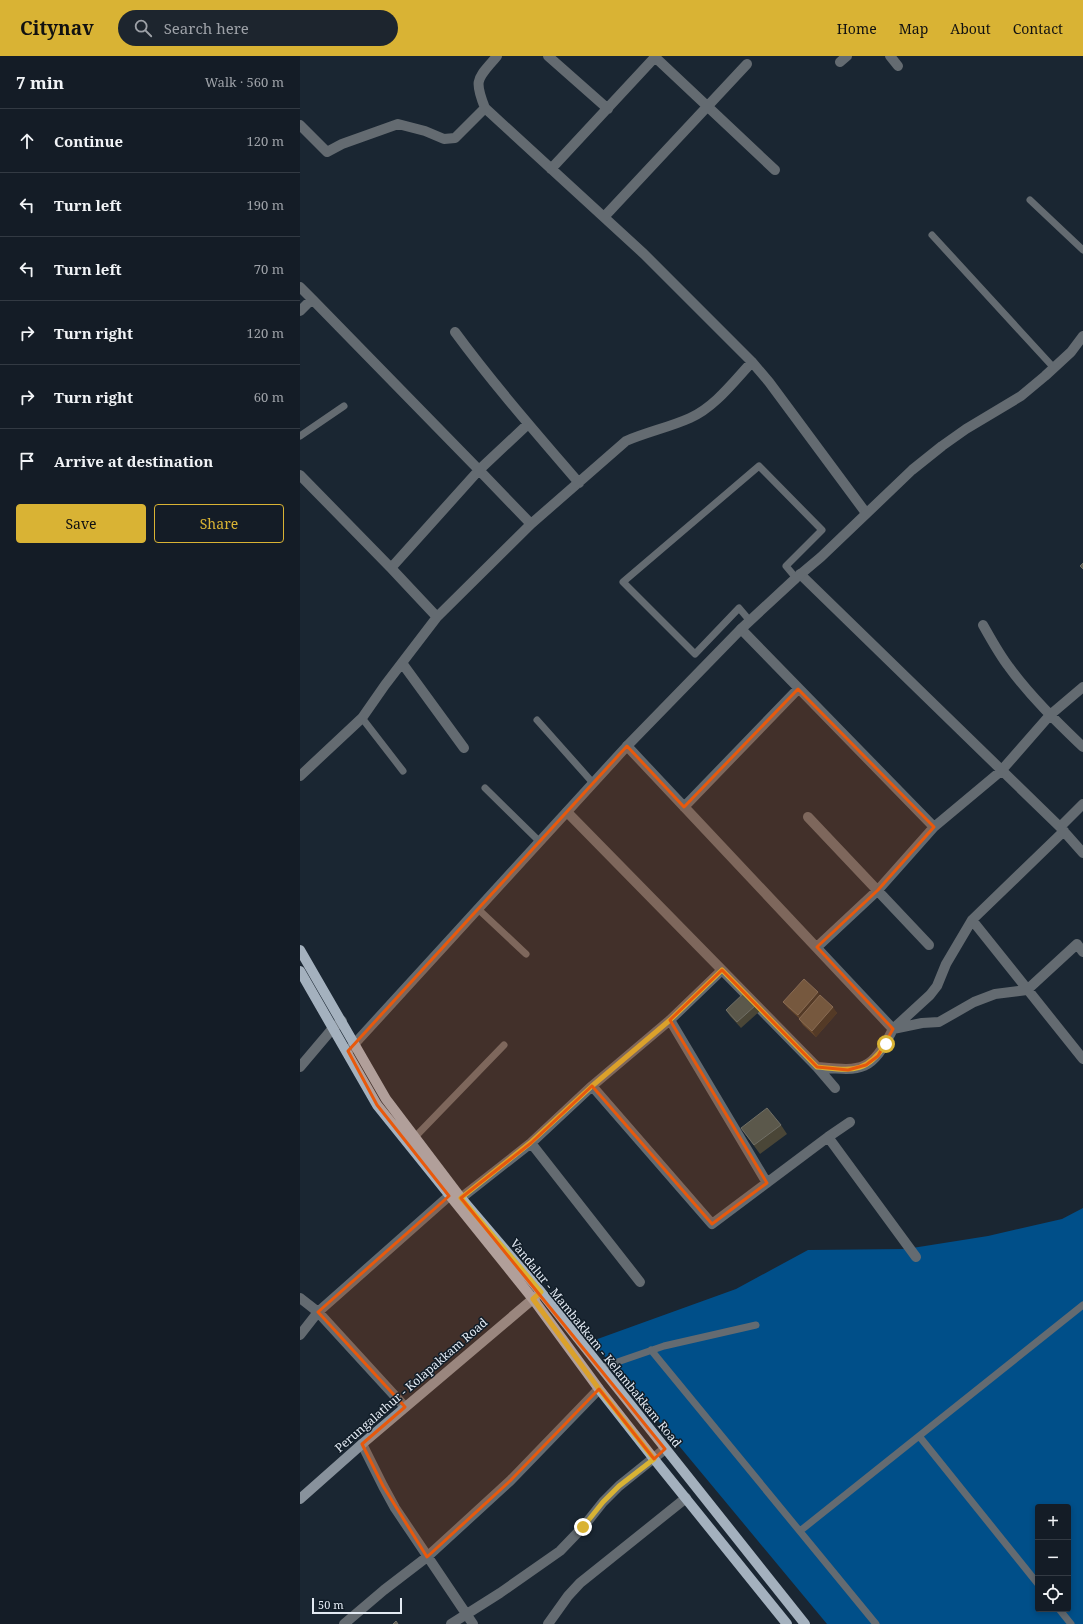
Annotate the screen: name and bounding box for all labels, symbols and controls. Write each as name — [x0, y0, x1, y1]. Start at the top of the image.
search box — [118, 10, 398, 46]
text: Citynav — [20, 15, 94, 41]
icon: search — [132, 17, 154, 39]
text: Search here — [164, 18, 249, 38]
text: Home — [837, 19, 877, 38]
text: Map — [899, 19, 928, 38]
text: About — [950, 19, 991, 38]
text: Contact — [1013, 19, 1063, 38]
text: 7 min — [16, 71, 64, 94]
text: Walk · 560 m — [205, 73, 284, 91]
icon: ahead — [16, 130, 38, 152]
text: Continue — [54, 131, 123, 151]
text: 120 m — [247, 132, 284, 150]
icon: left — [16, 194, 38, 216]
text: Turn left — [54, 195, 122, 215]
text: 190 m — [247, 196, 284, 214]
icon: left — [16, 258, 38, 280]
text: Turn left — [54, 259, 122, 279]
text: 70 m — [254, 260, 284, 278]
icon: right — [16, 322, 38, 344]
text: Turn right — [54, 323, 133, 343]
text: 120 m — [247, 324, 284, 342]
icon: right — [16, 386, 38, 408]
text: Turn right — [54, 387, 133, 407]
text: 60 m — [254, 388, 284, 406]
icon: arrive — [16, 450, 38, 472]
text: Arrive at destination — [54, 451, 213, 471]
button: Save — [16, 504, 146, 543]
button: Share — [154, 504, 284, 543]
route start — [877, 1035, 895, 1053]
street label: Vandalur - Mambakkam - Kelambakkam Road — [507, 1235, 686, 1451]
street label: Perungalathur - Kolapakkam Road — [331, 1313, 492, 1456]
map controls — [1035, 1504, 1071, 1612]
button: + — [1035, 1504, 1071, 1540]
route end — [574, 1518, 592, 1536]
button: − — [1035, 1540, 1071, 1576]
button: locate — [1035, 1576, 1071, 1612]
scale bar — [312, 1596, 402, 1615]
text: 50 m — [318, 1597, 344, 1612]

